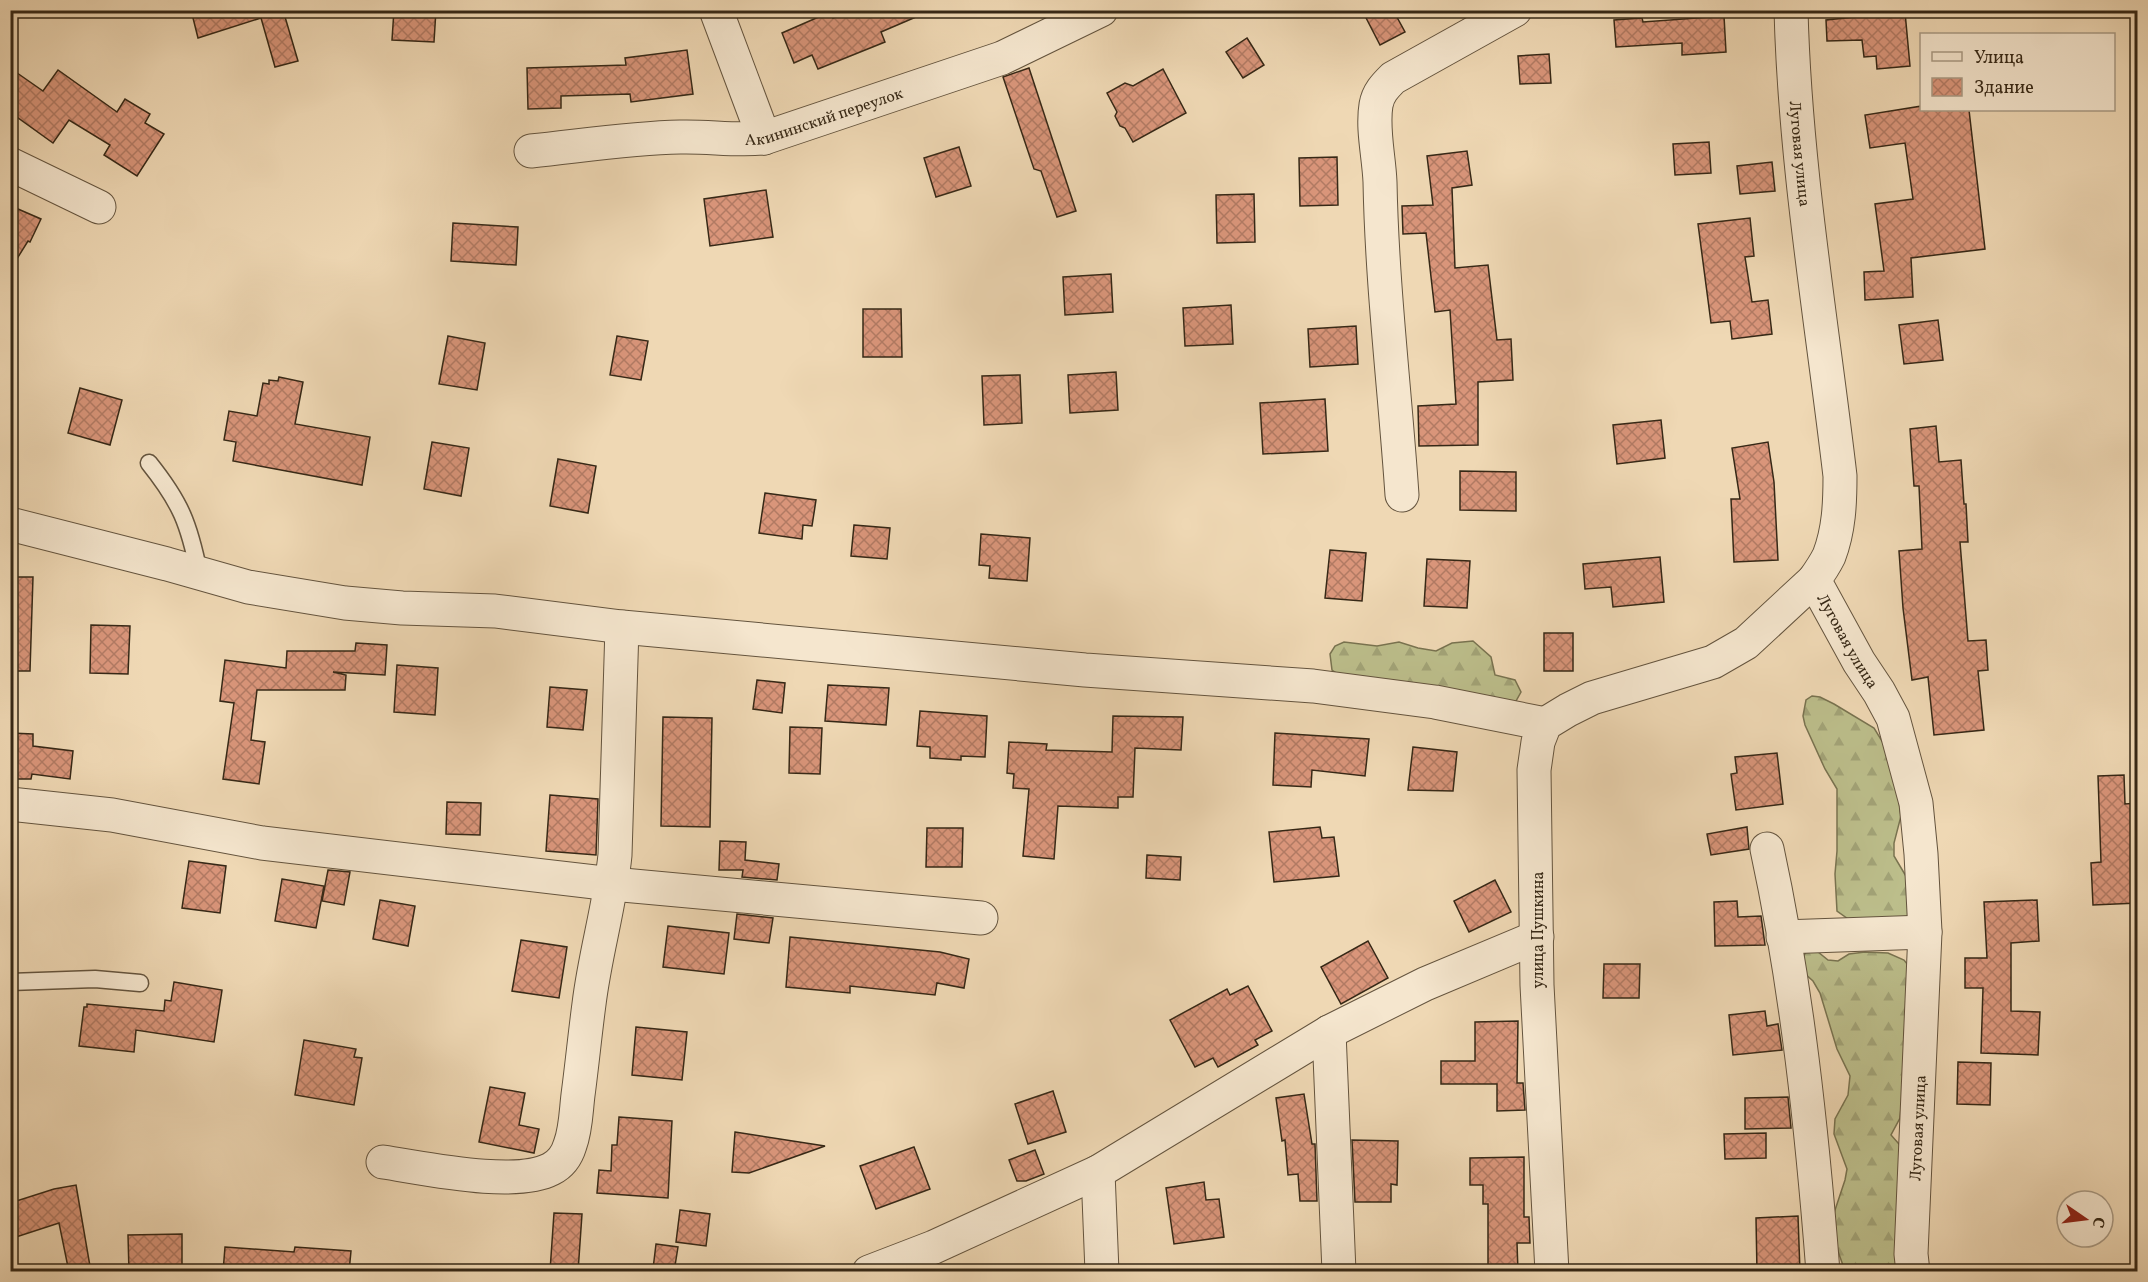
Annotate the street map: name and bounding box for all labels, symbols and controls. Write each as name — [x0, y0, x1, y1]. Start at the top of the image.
legend — [1920, 33, 2115, 111]
text: Улица — [1974, 46, 2024, 71]
text: Здание — [1974, 76, 2034, 101]
street label: Акининский переулок — [745, 83, 907, 152]
street label: Луговая улица — [1783, 100, 1815, 208]
street label: Луговая улица — [1811, 590, 1883, 694]
street label: улица Пушкина — [1528, 871, 1550, 989]
street label: Луговая улица — [1905, 1075, 1933, 1182]
north arrow — [2055, 1189, 2115, 1249]
text: С — [2086, 1214, 2110, 1230]

